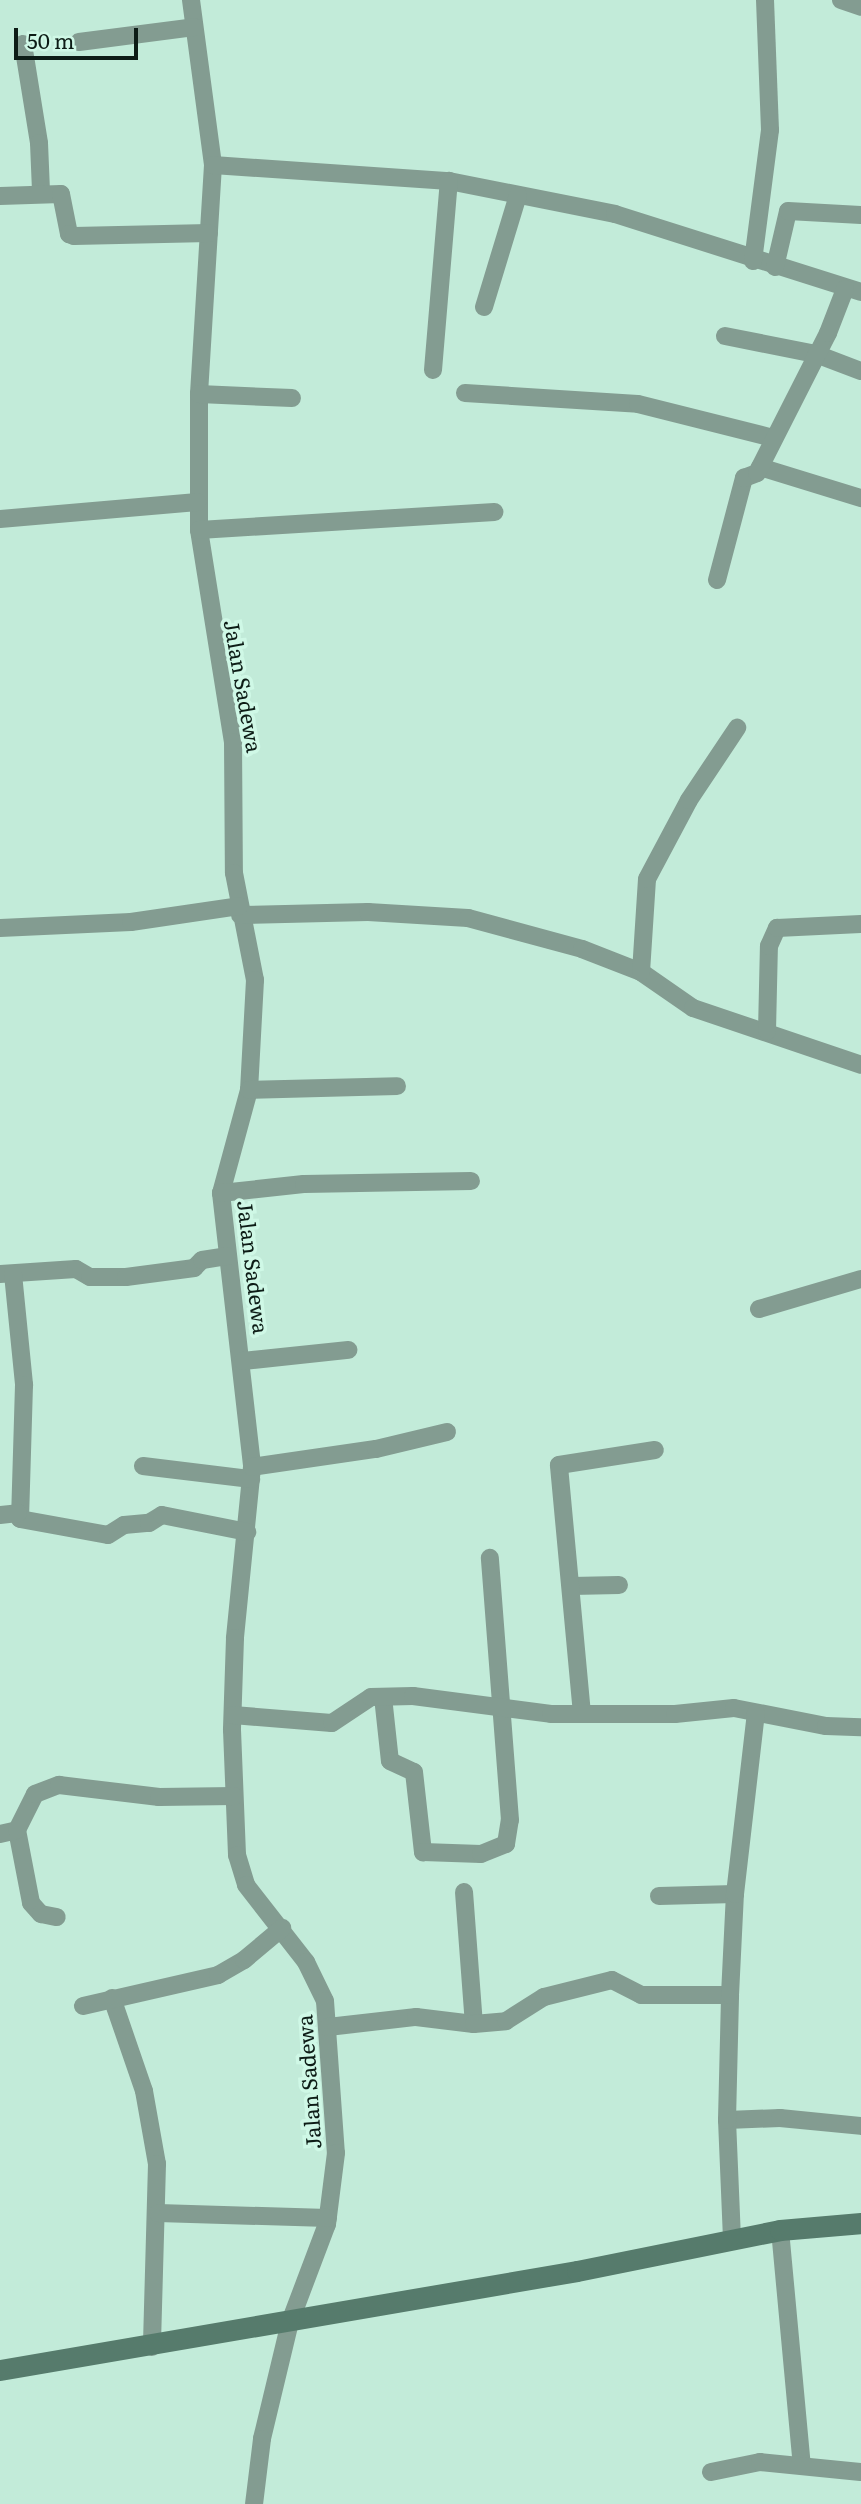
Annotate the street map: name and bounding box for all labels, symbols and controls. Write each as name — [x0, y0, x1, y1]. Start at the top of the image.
scale bar — [18, 14, 142, 58]
text: 50 m — [27, 24, 74, 55]
street label: Jalan Sadewa — [220, 618, 268, 754]
street label: Jalan Sadewa — [233, 1199, 275, 1335]
street label: Jalan Sadewa — [291, 2014, 325, 2150]

